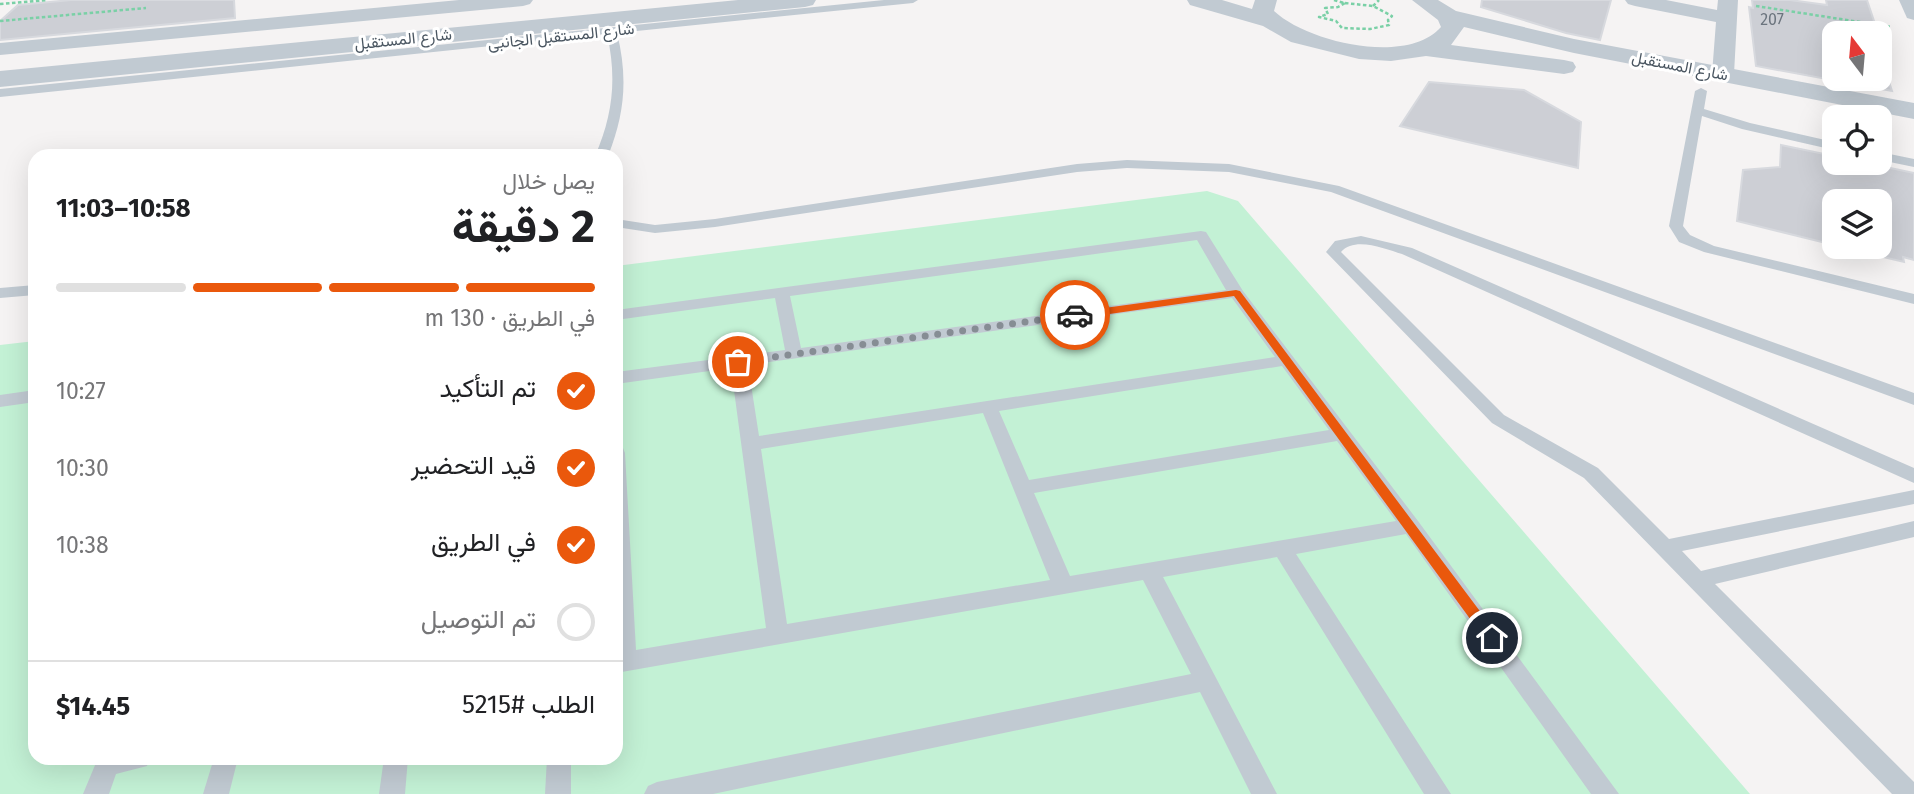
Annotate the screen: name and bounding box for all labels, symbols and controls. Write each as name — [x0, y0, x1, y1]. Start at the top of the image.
house number: 207 — [1760, 10, 1784, 29]
street label: شارع المستقبل الجانبى — [487, 19, 636, 55]
north arrow — [1822, 21, 1892, 91]
map controls — [1822, 21, 1892, 259]
street label: شارع المستقبل — [353, 24, 453, 56]
street label: شارع المستقبل — [1630, 47, 1730, 87]
button: locate — [1822, 105, 1892, 175]
text: يصل خلال — [503, 167, 595, 195]
button: layers — [1822, 189, 1892, 259]
text: 10:58–11:03 — [56, 193, 191, 224]
text: 2 دقيقة — [452, 199, 595, 254]
courier — [1040, 280, 1110, 350]
icon: car — [1056, 296, 1094, 334]
text: في الطريق · 130 m — [424, 304, 595, 332]
pin — [708, 332, 768, 392]
icon: bag — [719, 343, 757, 381]
icon: check — [557, 372, 595, 410]
text: تم التأكيد — [440, 373, 536, 404]
text: 10:27 — [56, 377, 106, 405]
icon: check — [557, 449, 595, 487]
text: قيد التحضير — [411, 450, 536, 481]
text: 10:30 — [56, 454, 109, 482]
icon: check — [557, 526, 595, 564]
text: في الطريق — [431, 527, 536, 558]
text: 10:38 — [56, 531, 109, 559]
text: تم التوصيل — [421, 604, 536, 635]
pin — [1462, 608, 1522, 668]
icon: home — [1473, 619, 1511, 657]
text: الطلب #5215 — [462, 689, 595, 720]
text: $14.45 — [56, 691, 130, 722]

